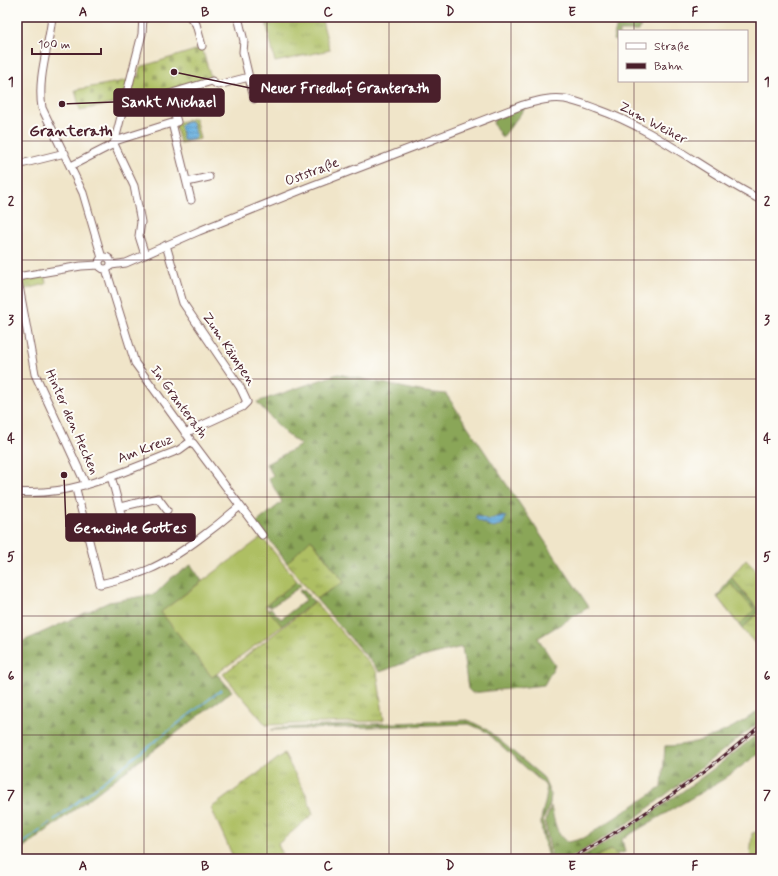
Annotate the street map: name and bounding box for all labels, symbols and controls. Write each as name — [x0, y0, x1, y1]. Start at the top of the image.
text: A — [79, 4, 87, 21]
text: B — [201, 4, 210, 21]
text: C — [323, 4, 333, 21]
text: D — [446, 4, 455, 21]
text: E — [568, 4, 576, 21]
text: F — [692, 4, 699, 21]
scale bar — [32, 30, 101, 56]
legend — [618, 30, 748, 82]
text: 100 m — [38, 37, 70, 53]
text: Straße — [654, 39, 689, 55]
text: Bahn — [654, 59, 684, 75]
text: 1 — [8, 74, 14, 91]
text: 1 — [764, 74, 770, 91]
callout: Neuer Friedhof Granterath — [250, 75, 440, 102]
text: Neuer Friedhof Granterath — [261, 79, 430, 99]
callout: Sankt Michael — [114, 89, 224, 116]
text: Sankt Michael — [121, 93, 217, 113]
street label: Zum Weiher — [616, 97, 690, 149]
district label: Granterath — [29, 121, 113, 142]
street label: Oststraße — [282, 153, 342, 191]
text: 2 — [8, 193, 15, 210]
text: 2 — [764, 193, 771, 210]
street label: Zum Kämpen — [198, 309, 260, 389]
text: 3 — [8, 312, 14, 329]
text: 3 — [764, 312, 770, 329]
street label: In Granterath — [146, 362, 212, 442]
street label: Hinter den Hecken — [41, 366, 103, 478]
street label: Am Kreuz — [115, 430, 175, 468]
text: 4 — [7, 431, 15, 448]
text: 4 — [763, 431, 771, 448]
callout: Gemeinde Gottes — [66, 514, 195, 541]
text: Gemeinde Gottes — [73, 519, 187, 539]
text: 5 — [7, 549, 15, 566]
text: 5 — [763, 549, 771, 566]
text: 6 — [8, 668, 15, 685]
text: 6 — [764, 668, 771, 685]
text: 7 — [7, 787, 15, 804]
text: 7 — [763, 787, 771, 804]
text: A — [79, 858, 87, 875]
text: B — [201, 858, 210, 875]
text: C — [323, 858, 333, 875]
text: D — [446, 858, 455, 875]
text: E — [568, 858, 576, 875]
text: F — [692, 858, 699, 875]

